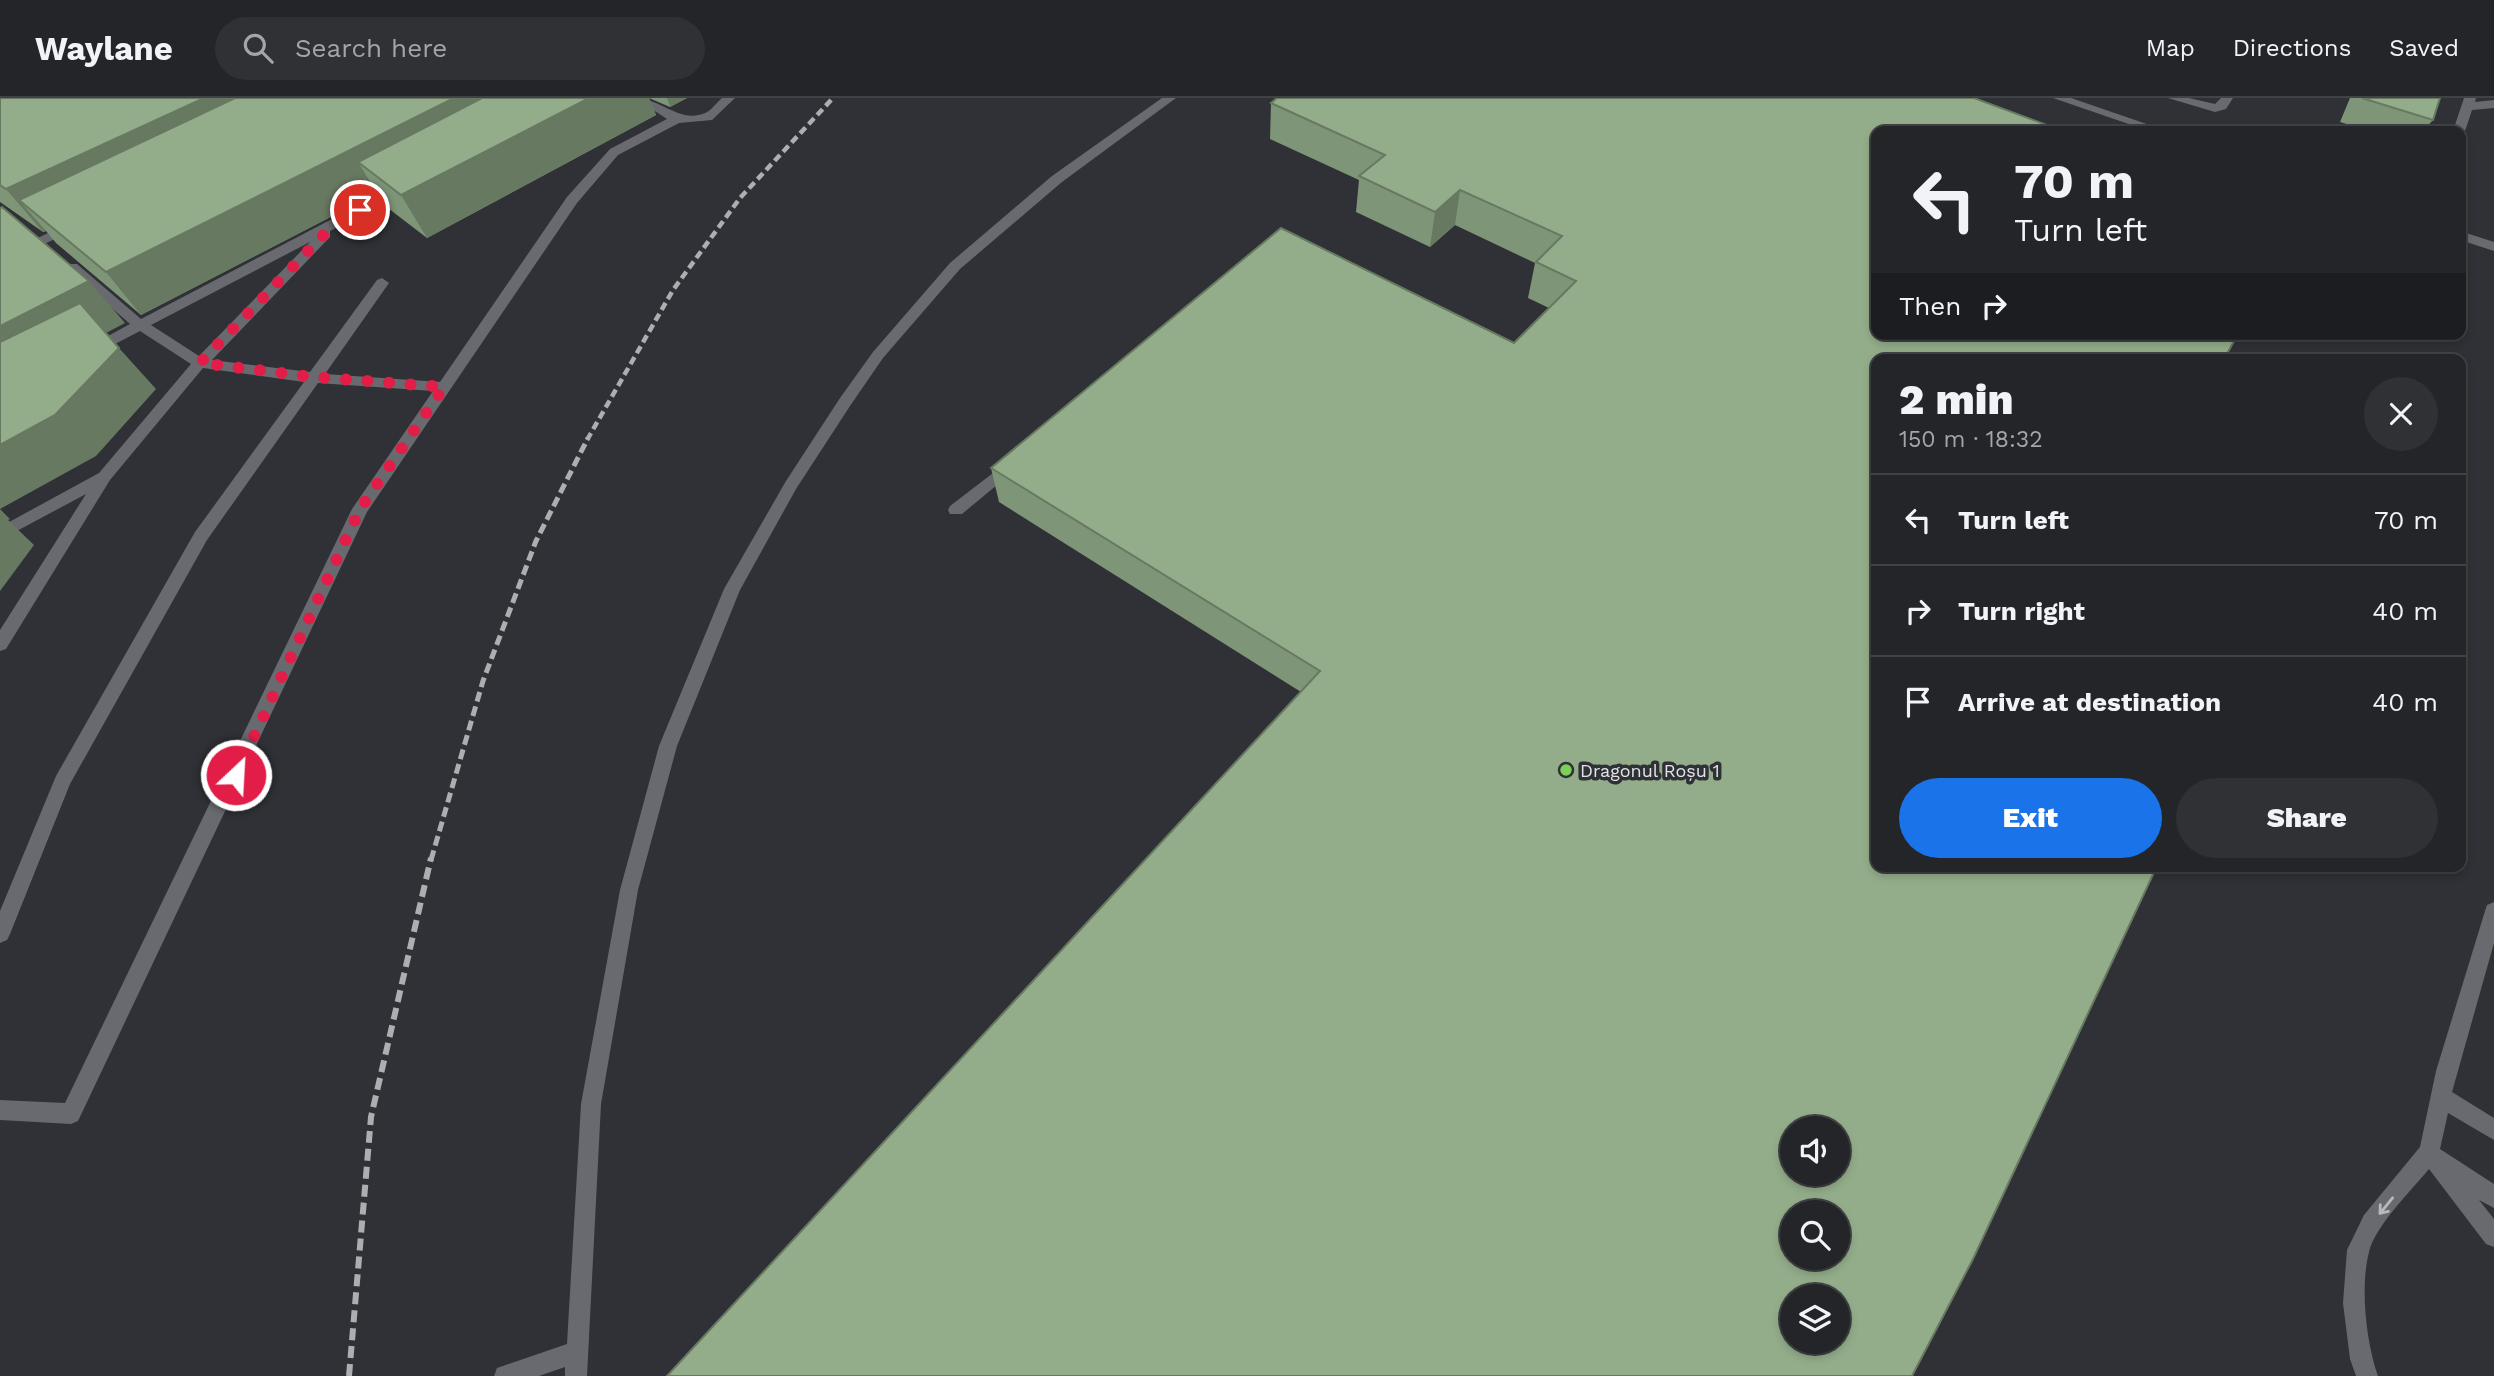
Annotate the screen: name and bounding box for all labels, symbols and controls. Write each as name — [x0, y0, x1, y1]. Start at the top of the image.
search box — [215, 17, 705, 80]
text: Waylane — [35, 29, 173, 68]
icon: search — [239, 29, 277, 67]
text: Search here — [295, 33, 447, 63]
text: Map — [2146, 34, 2195, 62]
text: Directions — [2233, 34, 2351, 62]
text: Saved — [2389, 34, 2459, 62]
text: 70 m — [2014, 152, 2134, 210]
icon: left — [1899, 154, 1990, 245]
pin — [330, 180, 390, 240]
icon: arrive — [341, 191, 379, 229]
text: Turn left — [2014, 211, 2147, 249]
icon: right — [1975, 287, 2013, 325]
text: Then — [1899, 291, 1961, 321]
text: 2 min — [1899, 375, 2013, 424]
button: close — [2364, 377, 2438, 451]
text: 150 m · 18:32 — [1899, 426, 2043, 453]
icon: left — [1899, 501, 1937, 539]
text: Turn left — [1958, 505, 2069, 535]
text: 70 m — [2374, 505, 2438, 535]
icon: right — [1899, 592, 1937, 630]
text: Turn right — [1958, 596, 2085, 626]
text: 40 m — [2372, 596, 2438, 626]
icon: arrive — [1899, 683, 1937, 721]
text: Arrive at destination — [1958, 687, 2221, 717]
text: 40 m — [2372, 687, 2438, 717]
position arrow — [199, 738, 273, 812]
place label: Dragonul Roșu 1 — [1580, 760, 1720, 781]
marker: Dragonul Roșu 1 — [1558, 762, 1574, 778]
button: Exit — [1899, 778, 2162, 858]
button: Share — [2176, 778, 2438, 858]
map controls — [1780, 1116, 1850, 1354]
button: sound — [1780, 1116, 1850, 1186]
one-way arrow — [2378, 1196, 2394, 1214]
button: search — [1780, 1200, 1850, 1270]
button: layers — [1780, 1284, 1850, 1354]

